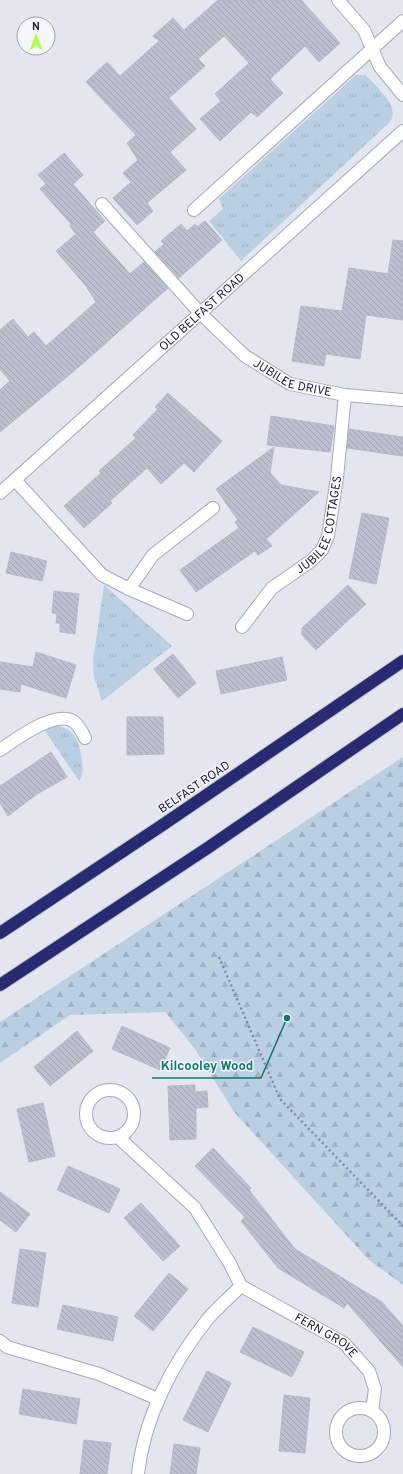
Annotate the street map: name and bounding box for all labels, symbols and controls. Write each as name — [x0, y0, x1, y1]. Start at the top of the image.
north arrow — [16, 16, 56, 56]
text: N — [32, 20, 40, 34]
street label: OLD BELFAST ROAD — [156, 270, 248, 355]
street label: JUBILEE DRIVE — [250, 356, 333, 401]
street label: JUBILEE COTTAGES — [293, 475, 346, 578]
street label: BELFAST ROAD — [156, 758, 234, 818]
callout: Kilcooley Wood — [152, 1053, 261, 1078]
text: Kilcooley Wood — [161, 1059, 253, 1075]
street label: FERN GROVE — [291, 1310, 361, 1362]

